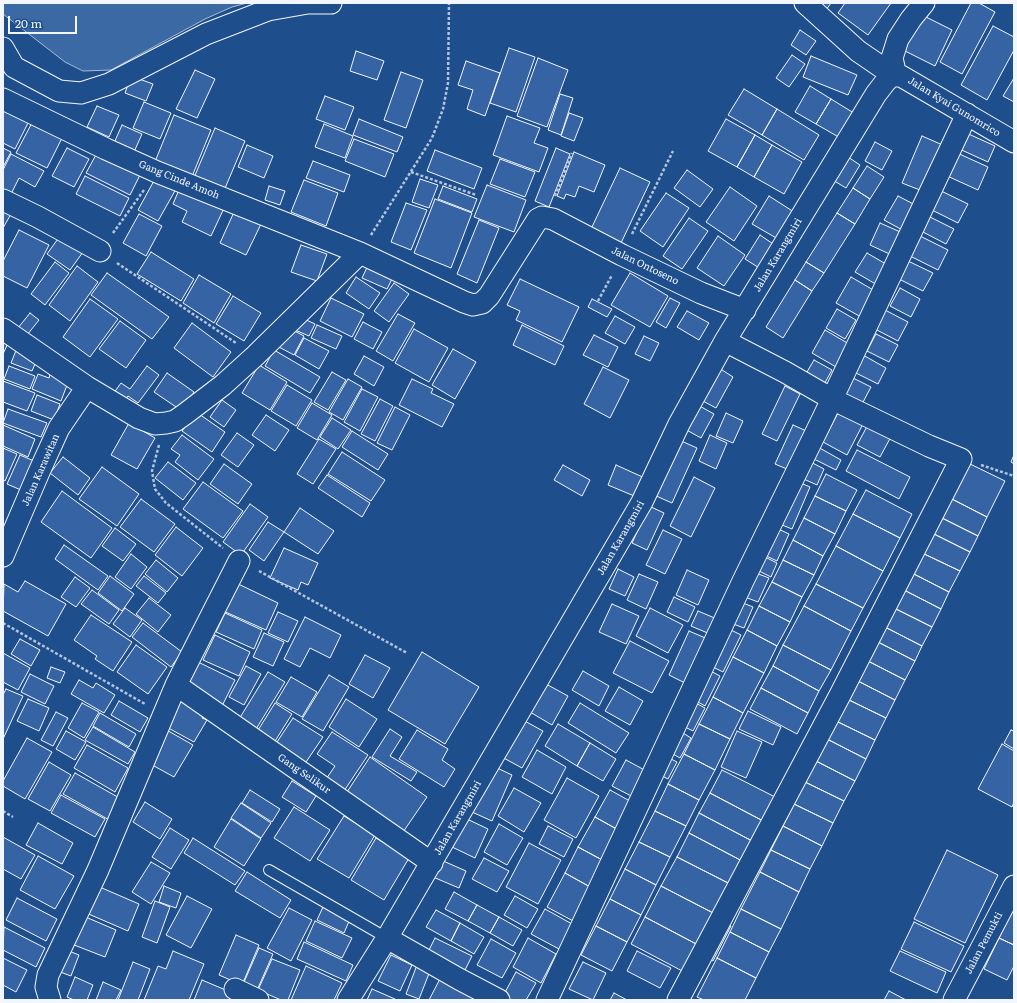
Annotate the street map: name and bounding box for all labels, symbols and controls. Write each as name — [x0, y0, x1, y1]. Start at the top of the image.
scale bar — [10, 8, 79, 34]
text: 20 m — [15, 14, 42, 32]
street label: Jalan Kyai Gunomrico — [906, 75, 1002, 139]
street label: Gang Cinde Amoh — [137, 158, 221, 202]
street label: Jalan Karangmiri — [751, 216, 805, 294]
street label: Jalan Ontoseno — [609, 245, 681, 287]
street label: Jalan Karawitan — [20, 432, 62, 508]
street label: Jalan Karangmiri — [595, 499, 647, 577]
street label: Gang Selikur — [275, 751, 333, 797]
street label: Jalan Karangmiri — [432, 779, 484, 857]
street label: Jalan Pemukti — [963, 910, 1005, 976]

